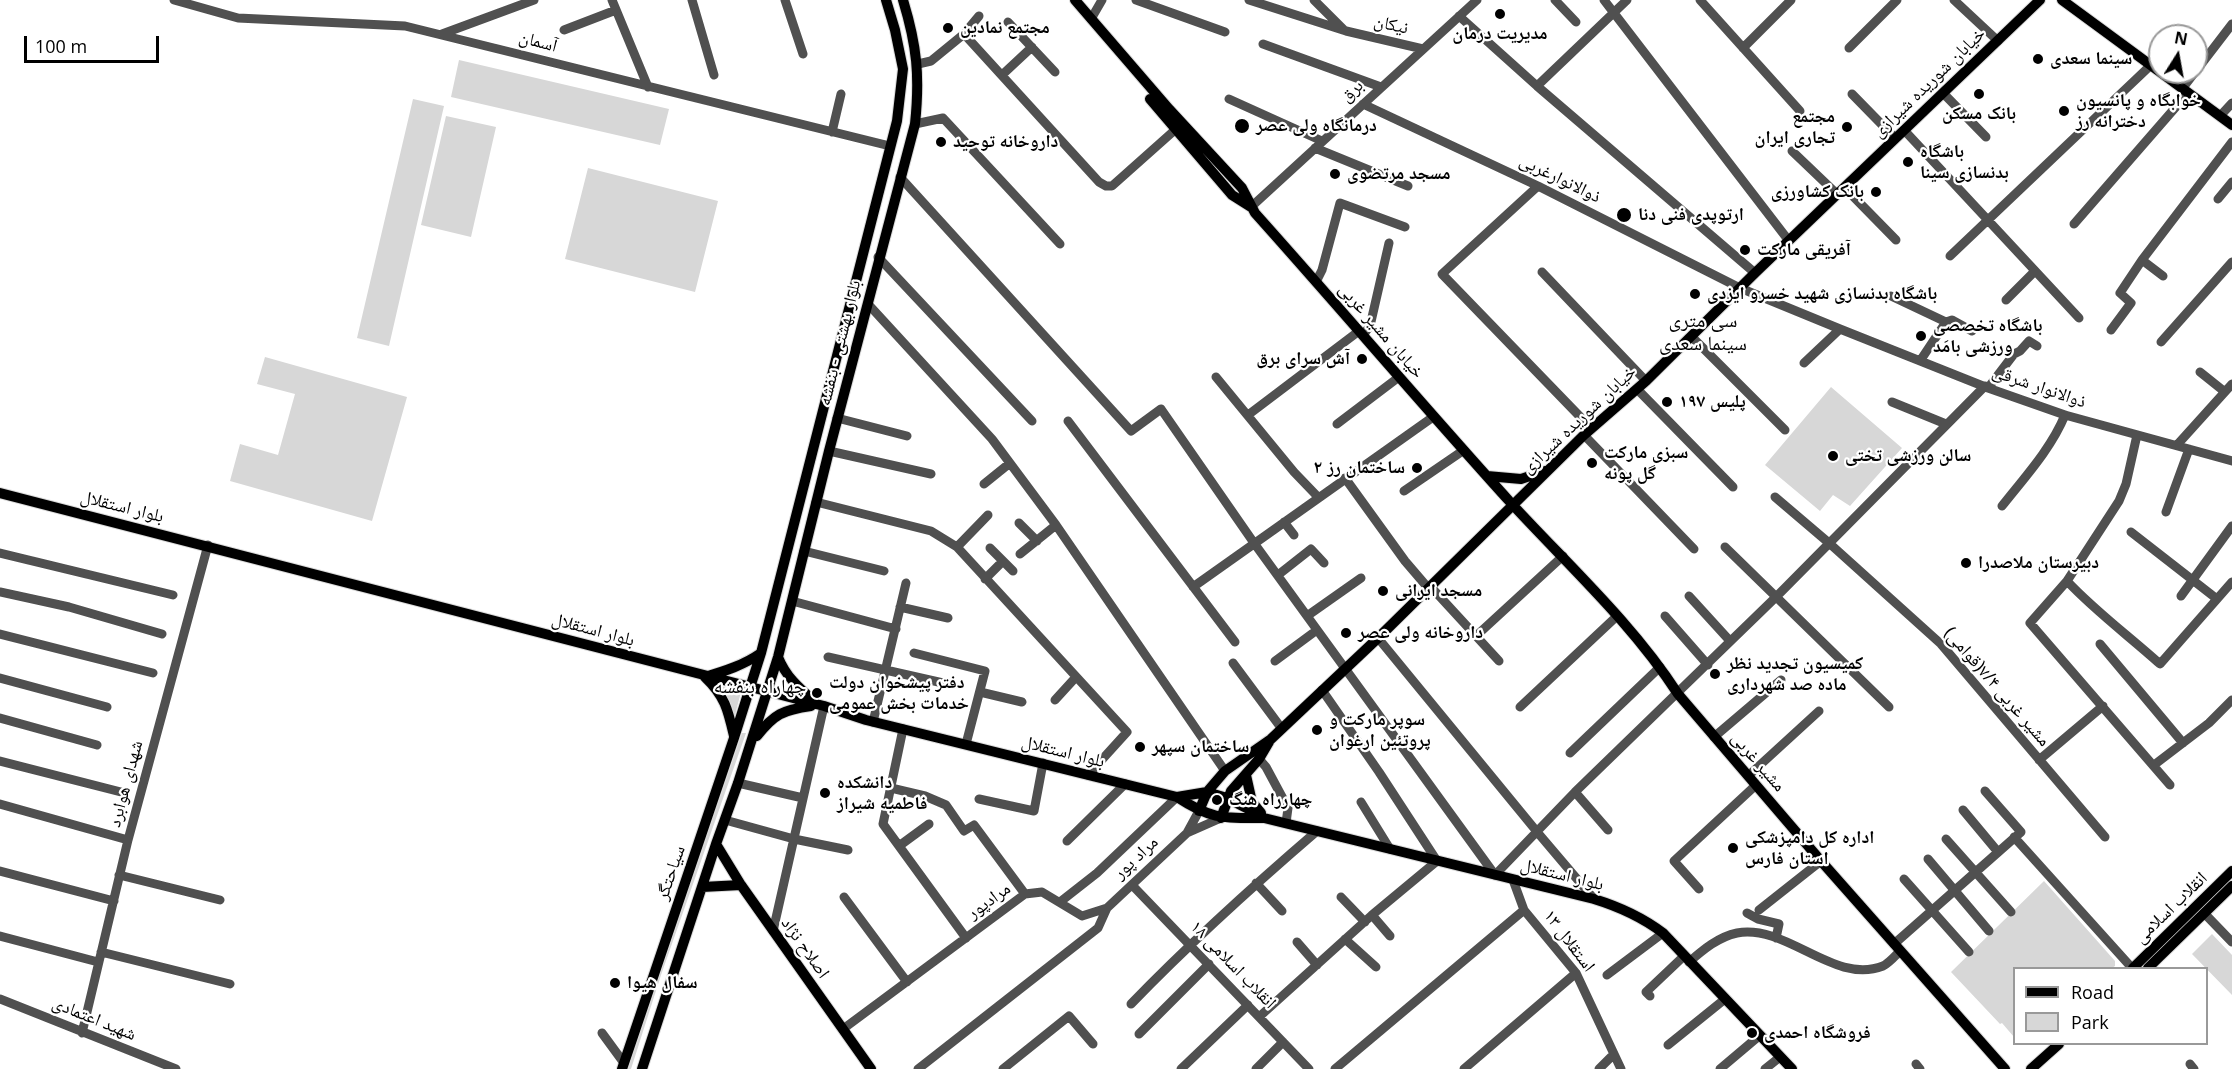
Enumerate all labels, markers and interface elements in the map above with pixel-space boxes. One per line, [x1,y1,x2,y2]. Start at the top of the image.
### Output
marker: مدیریت درمان [1493,7,1507,21]
street label: نیکان [1372,11,1410,39]
place label: مجتمع نمادین [960,17,1050,39]
marker: مجتمع نمادین [941,21,955,35]
place label: مدیریت درمان [1452,23,1548,45]
street label: خیابان شوریده شیرازی [1868,23,1990,143]
scale bar [27,24,162,62]
north arrow [2148,24,2208,84]
text: N [2173,26,2190,50]
street label: آسمان [517,27,559,57]
text: 100 m [35,34,87,58]
place label: سینما سعدی [2050,48,2132,70]
marker: سینما سعدی [2031,52,2045,66]
street label: برق [1336,75,1368,107]
marker: بانک مسکن [1972,87,1986,101]
place label: خوابگاه و پانسیون دخترانه رز [2076,90,2201,132]
place label: بانک مسکن [1942,103,2016,125]
marker: خوابگاه و پانسیون دخترانه رز [2057,104,2071,118]
place label: مجتمع تجاری ایران [1755,106,1835,148]
place label: درمانگاه ولی عصر [1256,115,1377,137]
marker: درمانگاه ولی عصر [1233,117,1251,135]
marker: مجتمع تجاری ایران [1840,120,1854,134]
place label: داروخانه توحید [953,131,1058,153]
marker: داروخانه توحید [934,135,948,149]
place label: باشگاه بدنسازی سینا [1920,141,2009,184]
street label: ذوالانوارغربی [1516,150,1604,208]
marker: باشگاه بدنسازی سینا [1901,155,1915,169]
place label: مسجد مرتضوی [1347,163,1451,185]
marker: مسجد مرتضوی [1328,167,1342,181]
place label: بانک کشاورزی [1771,181,1864,203]
marker: بانک کشاورزی [1869,185,1883,199]
place label: ارتوپدی فنی دنا [1638,204,1744,226]
marker: ارتوپدی فنی دنا [1615,206,1633,224]
place label: آفریقی مارکت [1757,239,1851,261]
marker: آفریقی مارکت [1738,243,1752,257]
street label: بلوار بهشتی - بنفشه [814,278,866,408]
street label: خیابان مشیر غربی [1334,279,1428,383]
place label: باشگاه بدنسازی شهید خسرو ایزدی [1707,283,1937,305]
marker: باشگاه بدنسازی شهید خسرو ایزدی [1688,287,1702,301]
district label: سی متری سینما سعدی [1659,309,1747,356]
place label: باشگاه تخصصی ورزشی بامَد [1933,315,2043,358]
marker: باشگاه تخصصی ورزشی بامَد [1914,329,1928,343]
place label: آش سرای برق [1256,348,1350,370]
marker: آش سرای برق [1355,352,1369,366]
street label: خیابان شوریده شیرازی [1517,361,1641,479]
street label: ذوالانوار شرقی [1989,361,2089,413]
place label: پلیس ۱۹۷ [1679,391,1746,413]
marker: پلیس ۱۹۷ [1660,395,1674,409]
place label: سبزی مارکت گل پونه [1604,442,1688,484]
place label: سالن ورزشی تختی [1845,445,1971,467]
marker: سالن ورزشی تختی [1826,449,1840,463]
marker: سبزی مارکت گل پونه [1585,456,1599,470]
place label: ساختمان رز ۲ [1314,457,1405,479]
marker: ساختمان رز ۲ [1410,461,1424,475]
street label: بلوار استقلال [78,486,166,528]
place label: دبیرستان ملاصدرا [1978,552,2099,574]
marker: دبیرستان ملاصدرا [1959,556,1973,570]
place label: مسجد ایرانی [1395,580,1482,602]
marker: مسجد ایرانی [1376,584,1390,598]
street label: بلوار استقلال [549,609,637,651]
place label: داروخانه ولی عصر [1358,622,1483,644]
street label: (قوامی)مشیر غربی ۷/۴ [1939,623,2055,751]
marker: داروخانه ولی عصر [1339,626,1353,640]
place label: کمیسیون تجدید نظر ماده صد شهرداری [1727,653,1863,696]
marker: کمیسیون تجدید نظر ماده صد شهرداری [1708,667,1722,681]
place label: دفتر پیشخوان دولت خدمات بخش عمومی [829,672,969,714]
district label: چهاراه بنفشه [714,675,806,699]
marker: دفتر پیشخوان دولت خدمات بخش عمومی [810,686,824,700]
place label: سوپر مارکت و پروتئین ارغوان [1329,709,1431,752]
marker: سوپر مارکت و پروتئین ارغوان [1310,723,1324,737]
street label: مشیر غربی [1726,728,1790,796]
street label: بلوار استقلال [1019,731,1107,773]
place label: ساختمان سپهر [1152,736,1249,758]
street label: شهدای هوابرد [104,738,148,830]
marker: ساختمان سپهر [1133,740,1147,754]
place label: دانشکده فاطمیه شیراز [837,772,927,814]
marker: دانشکده فاطمیه شیراز [818,786,832,800]
place label: چهارراه هنگ [1229,789,1312,811]
marker: چهارراه هنگ [1210,793,1224,807]
place label: اداره کل دامپزشکی استان فارس [1745,827,1874,870]
street label: مراد پور [1109,832,1163,884]
marker: اداره کل دامپزشکی استان فارس [1726,841,1740,855]
street label: سیاحتگر [652,843,690,903]
street label: بلوار استقلال [1518,854,1606,896]
street label: انقلاب اسلامی [2130,868,2212,948]
street label: مرادپور [963,878,1015,924]
street label: ۱۳ استقلال [1539,906,1599,976]
street label: اصلاح نژاد [776,913,834,983]
street label: ۱۸ انقلاب اسلامی [1186,916,1280,1014]
legend [2013,967,2208,1045]
place label: سفال هیوا [627,972,698,994]
marker: سفال هیوا [608,976,622,990]
text: Road [2071,980,2114,1004]
street label: شهید اعتمادی [49,992,139,1046]
text: Park [2071,1010,2109,1034]
place label: فروشگاه احمدی [1764,1022,1871,1044]
marker: فروشگاه احمدی [1745,1026,1759,1040]

